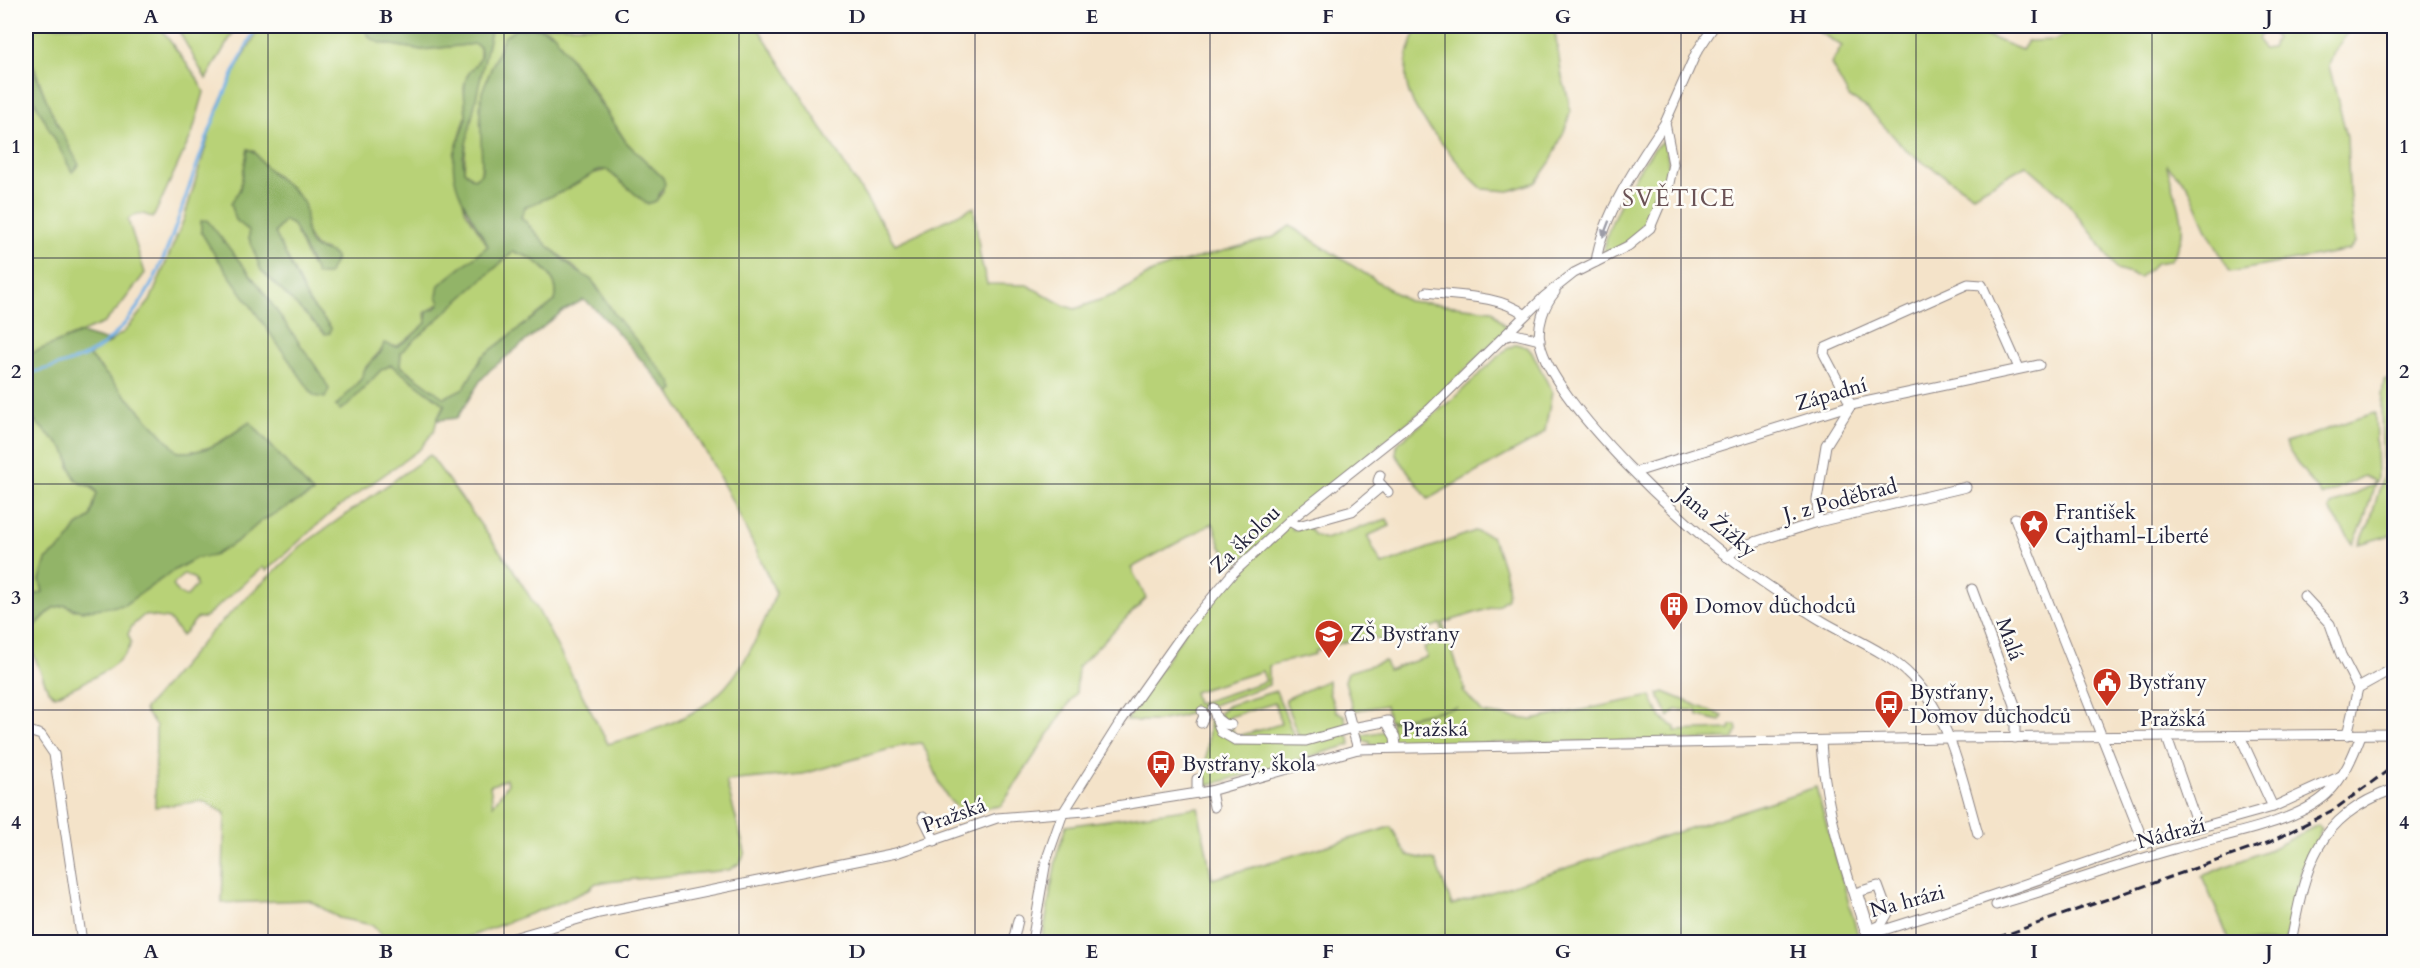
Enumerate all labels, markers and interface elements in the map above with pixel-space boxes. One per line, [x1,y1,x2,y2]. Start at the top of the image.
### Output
text: A [143,3,159,30]
text: B [379,3,393,30]
text: C [614,3,630,30]
text: D [848,3,866,30]
text: E [1086,3,1098,30]
text: F [1322,3,1334,30]
text: G [1555,3,1571,30]
text: H [1789,3,1807,30]
text: I [2030,3,2038,30]
text: J [2262,3,2273,30]
text: 1 [11,133,21,160]
text: 1 [2399,133,2409,160]
district label: SVĚTICE [1622,182,1736,215]
one-way arrow [1601,221,1611,239]
text: 2 [11,358,21,385]
text: 2 [2399,358,2409,385]
street label: Západní [1792,370,1870,419]
street label: J. z Poděbrad [1777,471,1900,530]
street label: Jana Žižky [1669,478,1763,564]
place label: František Cajthaml-Liberté [2055,498,2209,551]
street label: Za školou [1204,499,1287,580]
place icon: František Cajthaml-Liberté [2018,508,2050,550]
text: 3 [11,584,21,611]
text: 3 [2399,584,2409,611]
building icon: Domov důchodců [1658,590,1690,632]
place label: Domov důchodců [1695,592,1856,621]
street label: Malá [1989,614,2031,664]
school or university icon: ZŠ Bystřany [1313,618,1345,660]
place label: ZŠ Bystřany [1350,619,1460,649]
public building icon: Bystřany [2091,666,2123,708]
place label: Bystřany [2128,668,2207,697]
place label: Bystřany, Domov důchodců [1910,678,2071,731]
bus stop icon: Bystřany, Domov důchodců [1873,688,1905,730]
street label: Pražská [2140,705,2206,734]
street label: Pražská [1402,714,1468,745]
bus stop icon: Bystřany, škola [1145,748,1177,790]
place label: Bystřany, škola [1182,750,1316,779]
street label: Pražská [918,791,990,840]
text: 4 [11,809,21,836]
text: 4 [2399,809,2409,836]
street label: Nádraží [2133,810,2209,857]
street label: Na hrázi [1867,878,1948,925]
text: A [143,938,159,965]
text: B [379,938,393,965]
text: C [614,938,630,965]
text: D [848,938,866,965]
text: E [1086,938,1098,965]
text: F [1322,938,1334,965]
text: G [1555,938,1571,965]
text: H [1789,938,1807,965]
text: I [2030,938,2038,965]
text: J [2262,938,2273,965]

